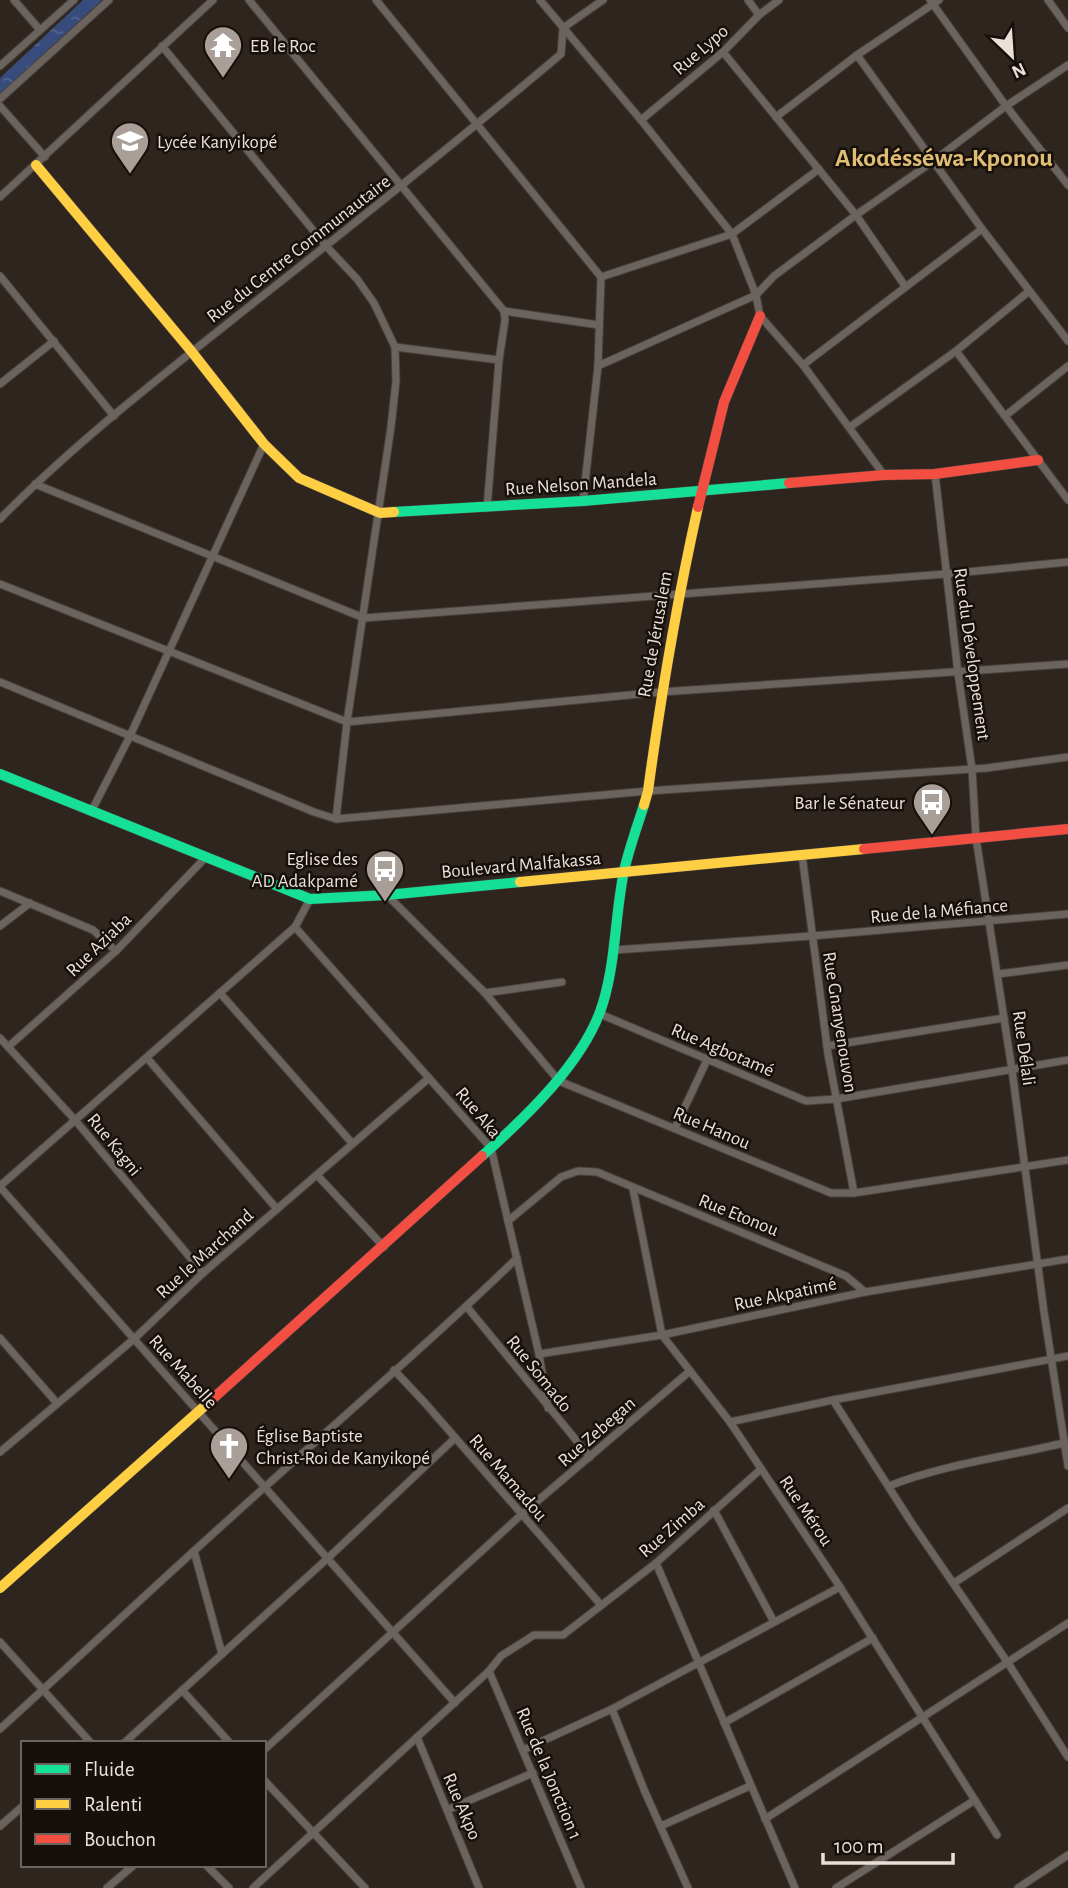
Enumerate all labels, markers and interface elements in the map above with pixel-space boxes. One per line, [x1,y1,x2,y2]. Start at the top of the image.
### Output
street label: Rue Lypo [670,21,732,79]
north arrow [977,21,1047,91]
temple icon: EB le Roc [202,24,244,79]
place label: EB le Roc [250,37,316,56]
text: N [1009,59,1029,81]
school or university icon: Lycée Kanyikopé [109,120,151,175]
place label: Lycée Kanyikopé [157,133,277,152]
district label: Akodésséwa-Kponou [835,145,1053,171]
street label: Rue du Centre Communautaire [203,172,394,327]
street label: Rue Nelson Mandela [505,470,658,499]
street label: Rue du Développement [950,567,993,742]
street label: Rue de Jérusalem [635,570,676,699]
bus stop icon: Bar le Sénateur [911,781,953,836]
place label: Bar le Sénateur [794,794,905,813]
bus stop icon: Eglise des AD Adakpamé [364,848,406,903]
street label: Boulevard Malfakassa [440,849,602,882]
place label: Eglise des AD Adakpamé [251,850,358,891]
street label: Rue de la Méfiance [869,896,1009,927]
street label: Rue Aziaba [63,909,135,981]
street label: Rue Gnanyenouvon [819,950,860,1094]
street label: Rue Délali [1009,1009,1038,1087]
street label: Rue Agbotamé [668,1020,777,1081]
street label: Rue Aka [451,1084,504,1142]
street label: Rue Hanou [670,1104,753,1153]
street label: Rue Kagni [83,1110,145,1180]
street label: Rue Etonou [696,1191,781,1240]
street label: Rue le Marchand [153,1206,257,1302]
street label: Rue Akpatimé [732,1274,838,1315]
street label: Rue Mabelle [145,1331,221,1413]
street label: Rue Somado [502,1332,575,1416]
street label: Rue Zebegan [555,1394,639,1471]
church icon: Église Baptiste Christ-Roi de Kanyikopé [208,1425,250,1480]
place label: Église Baptiste Christ-Roi de Kanyikopé [256,1425,430,1468]
street label: Rue Mamadou [465,1431,551,1525]
street label: Rue Mérou [775,1472,836,1550]
street label: Rue Zimba [636,1495,709,1562]
street label: Rue de la Jonction 1 [512,1705,585,1842]
legend [21,1741,266,1867]
text: Fluide [84,1759,135,1780]
street label: Rue Akpo [439,1770,484,1843]
text: Ralenti [84,1794,142,1815]
scale bar [823,1822,953,1866]
text: Bouchon [84,1829,156,1850]
text: 100 m [834,1836,884,1857]

